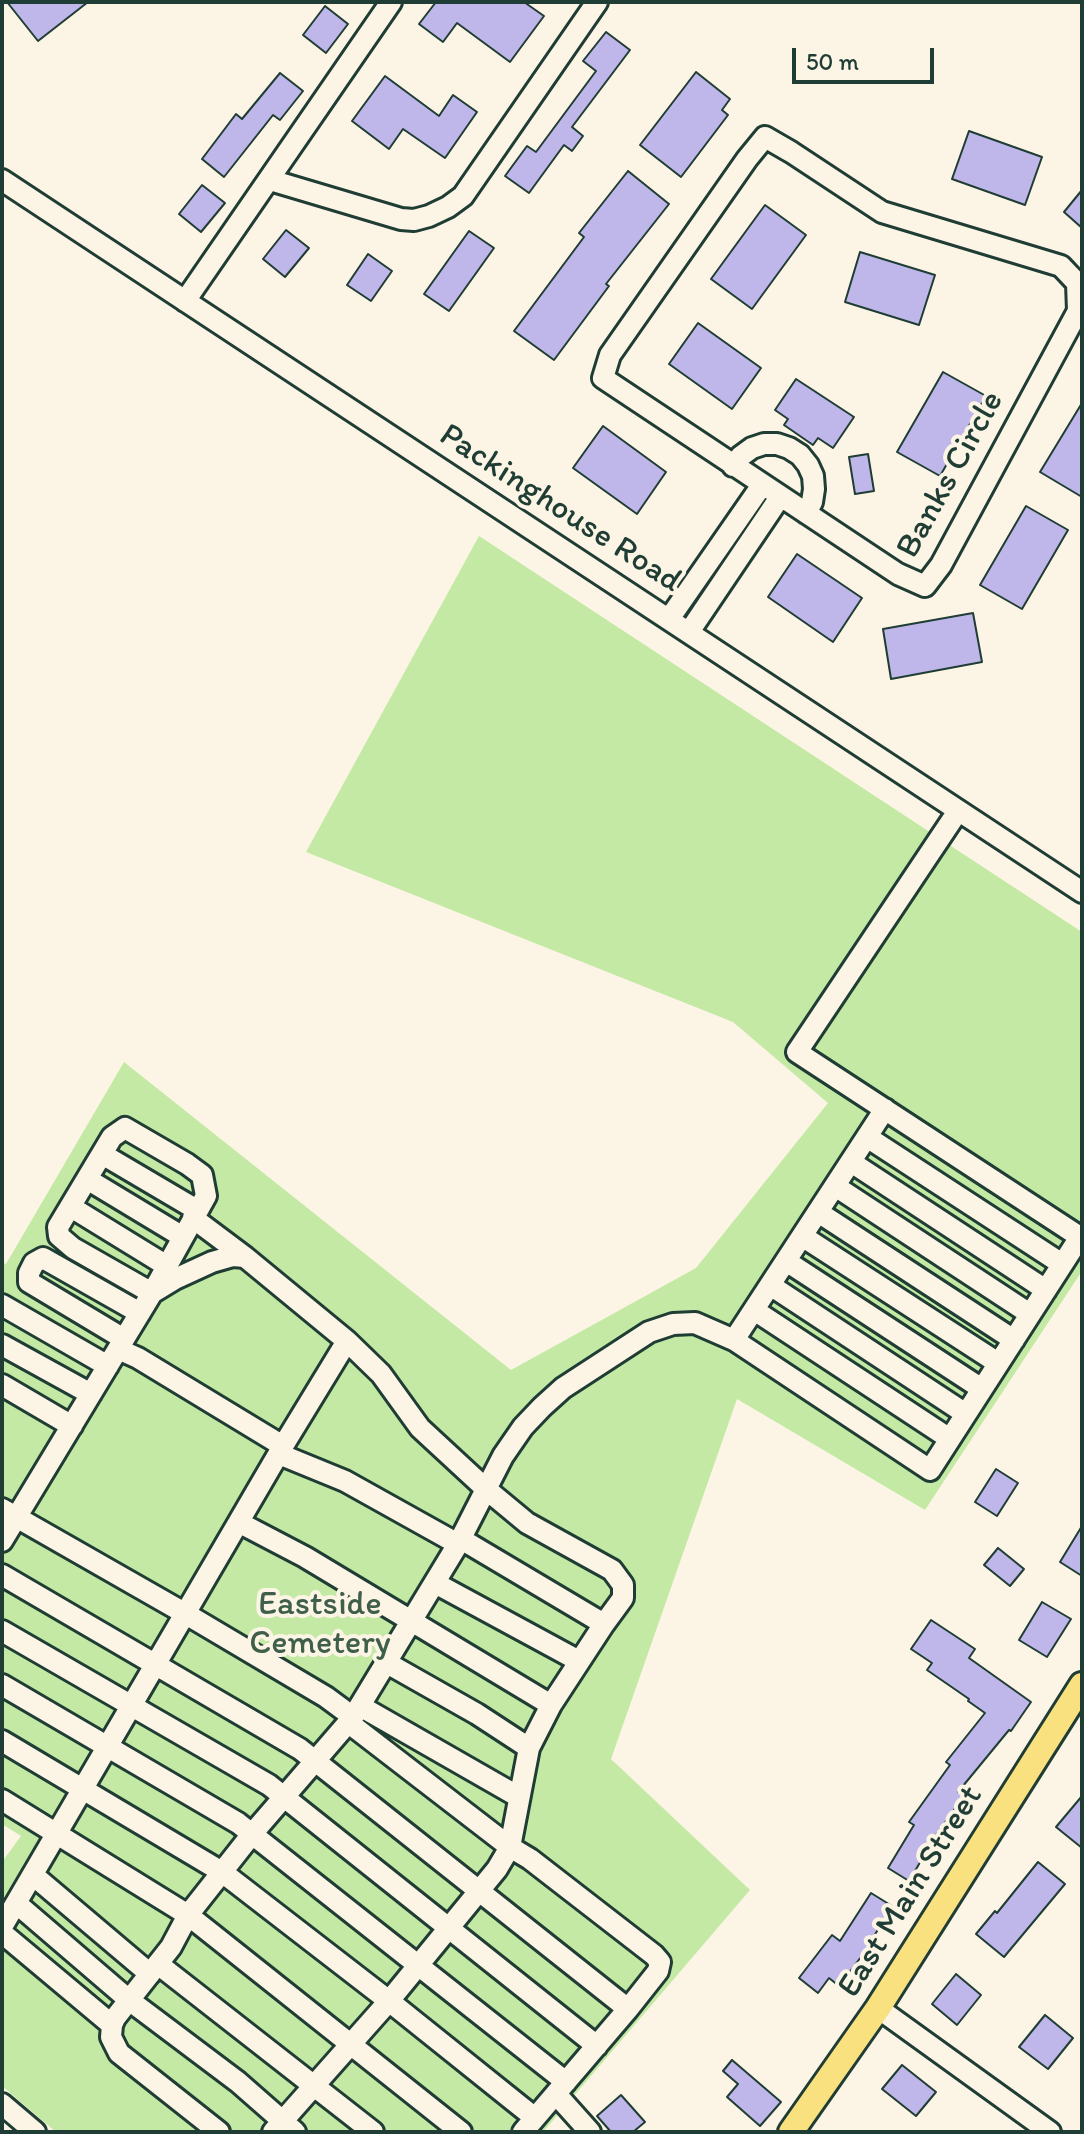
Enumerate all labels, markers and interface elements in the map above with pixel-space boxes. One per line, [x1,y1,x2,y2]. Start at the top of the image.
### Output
scale bar [796,32,938,82]
text: 50 m [806,47,859,76]
street label: Banks Circle [888,384,1014,566]
street label: Packinghouse Road [431,415,689,603]
park label: Eastside Cemetery [249,1585,391,1664]
street label: East Main Street [830,1779,992,2005]

